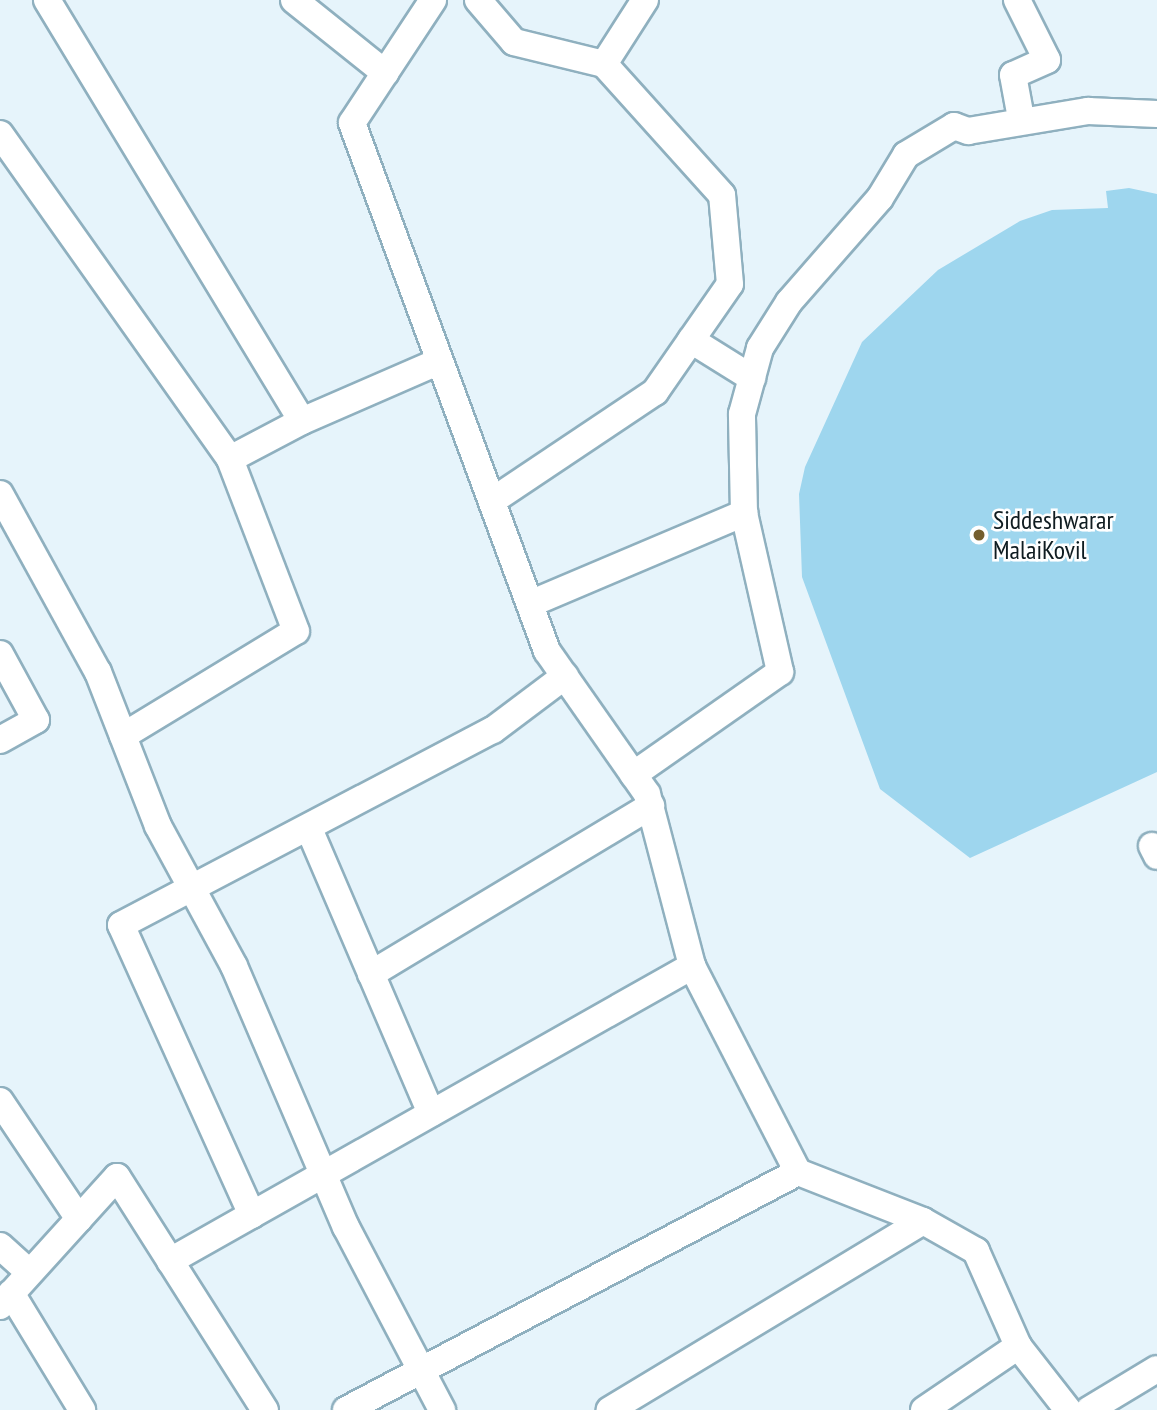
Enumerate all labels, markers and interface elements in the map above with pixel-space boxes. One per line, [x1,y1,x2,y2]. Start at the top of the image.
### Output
place label: Siddeshwarar MalaiKovil [993,504,1114,566]
marker: Siddeshwarar MalaiKovil [971,527,987,543]

